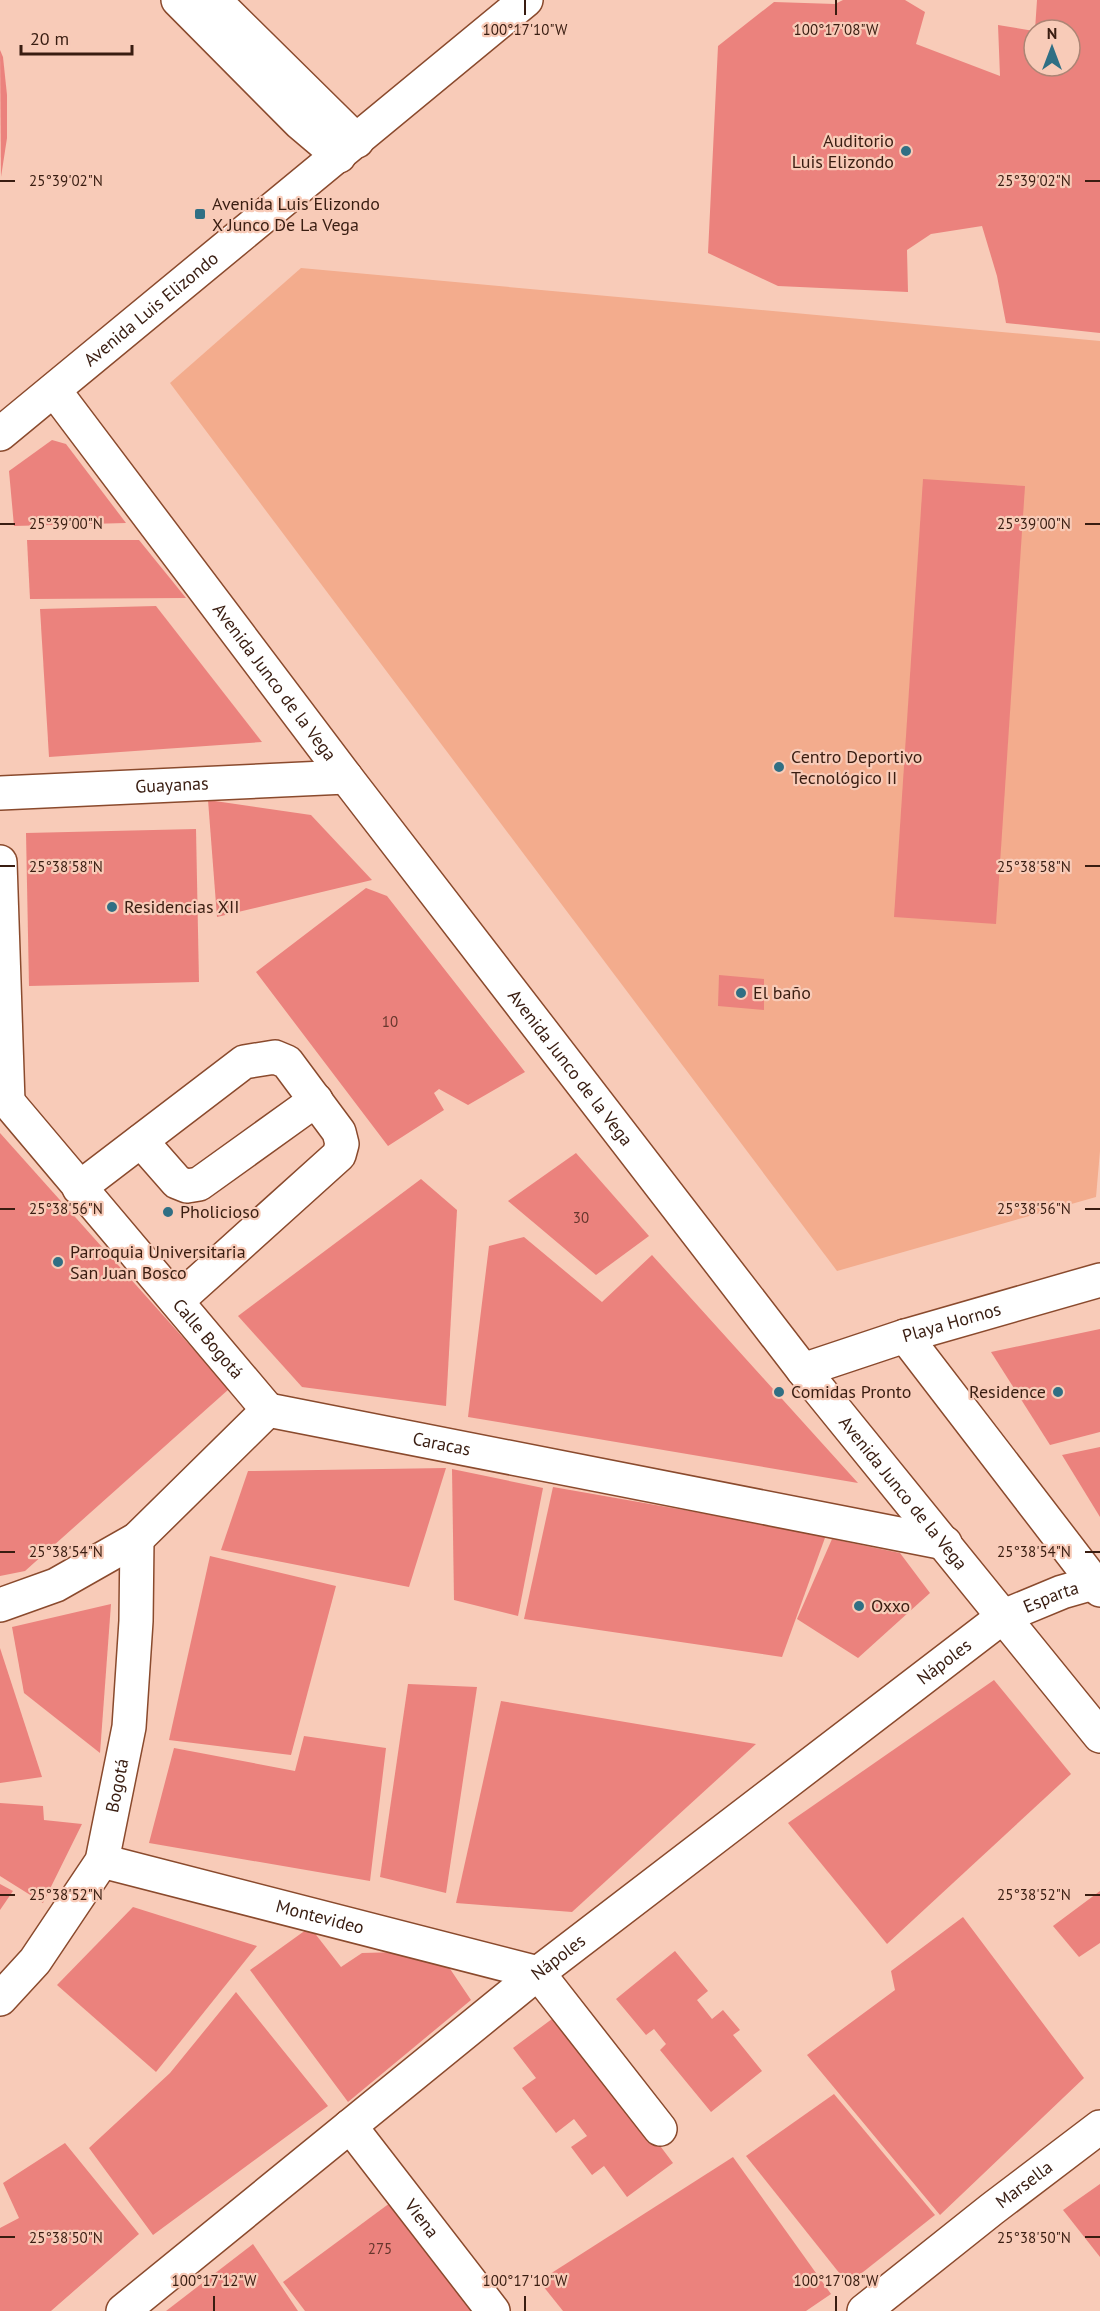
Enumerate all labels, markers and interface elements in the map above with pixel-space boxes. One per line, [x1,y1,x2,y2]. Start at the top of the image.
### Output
scale bar [21,18,132,56]
north arrow [1022,18,1082,78]
text: 100°17'10"W [483,20,568,39]
text: 100°17'08"W [794,20,879,39]
text: N [1047,23,1057,43]
text: 20 m [30,27,69,50]
place label: Auditorio Luis Elizondo [792,129,894,173]
marker: Auditorio Luis Elizondo [899,144,913,158]
text: 25°39'02"N [29,171,103,190]
text: 25°39'02"N [997,171,1071,190]
place label: Avenida Luis Elizondo X Junco De La Vega [212,192,380,236]
marker: Avenida Luis Elizondo X Junco De La Vega [193,207,207,221]
street label: Avenida Luis Elizondo [79,247,223,371]
text: 25°39'00"N [29,514,103,533]
text: 25°39'00"N [997,514,1071,533]
street label: Avenida Junco de la Vega [208,598,342,765]
place label: Centro Deportivo Tecnológico II [791,745,922,789]
marker: Centro Deportivo Tecnológico II [772,760,786,774]
street label: Guayanas [135,771,209,798]
text: 25°38'58"N [29,857,103,876]
text: 25°38'58"N [997,857,1071,876]
place label: Residencias XII [124,895,239,918]
marker: Residencias XII [105,900,119,914]
place label: El baño [753,981,811,1004]
street label: Avenida Junco de la Vega [503,985,638,1150]
marker: El baño [734,986,748,1000]
house number: 10 [382,1012,398,1031]
text: 25°38'56"N [29,1199,103,1218]
text: 25°38'56"N [997,1199,1071,1218]
place label: Pholicioso [180,1200,259,1223]
marker: Pholicioso [161,1205,175,1219]
house number: 30 [573,1208,589,1227]
place label: Parroquia Universitaria San Juan Bosco [70,1240,246,1284]
marker: Parroquia Universitaria San Juan Bosco [51,1255,65,1269]
street label: Calle Bogotá [168,1294,249,1383]
street label: Playa Hornos [900,1297,1003,1347]
place label: Comidas Pronto [791,1380,911,1403]
place label: Residence [969,1380,1046,1403]
marker: Comidas Pronto [772,1385,786,1399]
marker: Residence [1051,1385,1065,1399]
street label: Avenida Junco de la Vega [834,1411,973,1574]
street label: Caracas [411,1427,473,1461]
text: 25°38'54"N [29,1542,103,1561]
text: 25°38'54"N [997,1542,1071,1561]
street label: Esparta [1020,1576,1081,1618]
place label: Oxxo [871,1594,910,1617]
marker: Oxxo [852,1599,866,1613]
street label: Nápoles [912,1633,976,1689]
street label: Bogotá [100,1756,133,1814]
text: 25°38'52"N [29,1885,103,1904]
text: 25°38'52"N [997,1885,1071,1904]
street label: Montevideo [273,1894,367,1939]
street label: Nápoles [526,1929,590,1985]
street label: Marsella [991,2155,1057,2213]
street label: Viena [399,2193,444,2242]
text: 25°38'50"N [29,2228,103,2247]
text: 25°38'50"N [997,2228,1071,2247]
house number: 275 [368,2239,392,2258]
text: 100°17'12"W [172,2271,257,2290]
text: 100°17'10"W [483,2271,568,2290]
text: 100°17'08"W [794,2271,879,2290]

